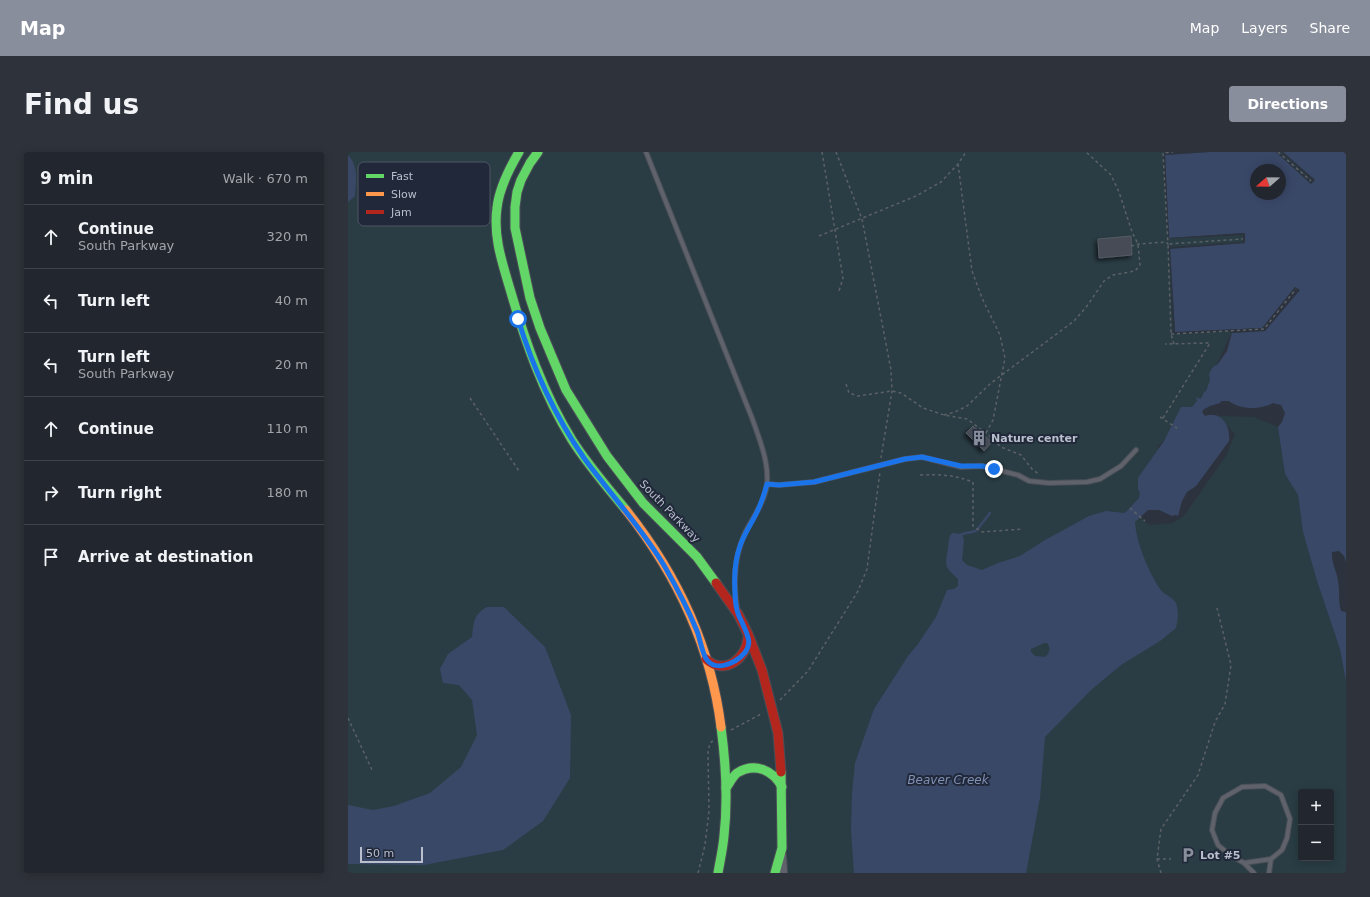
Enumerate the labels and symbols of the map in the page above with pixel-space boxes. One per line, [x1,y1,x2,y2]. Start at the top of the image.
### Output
legend [358,162,490,226]
north arrow [1250,164,1286,200]
text: Fast [391,170,414,183]
text: Slow [391,188,417,201]
text: Jam [390,206,412,219]
route start [509,310,527,328]
building icon: Nature center [970,429,988,447]
place label: Nature center [991,432,1078,445]
route end [985,460,1003,478]
street label: South Parkway [637,478,703,546]
water label: Beaver Creek [907,773,990,787]
scale bar [360,845,423,864]
parking icon: Lot #5 [1179,846,1197,864]
place label: Lot #5 [1200,849,1241,862]

